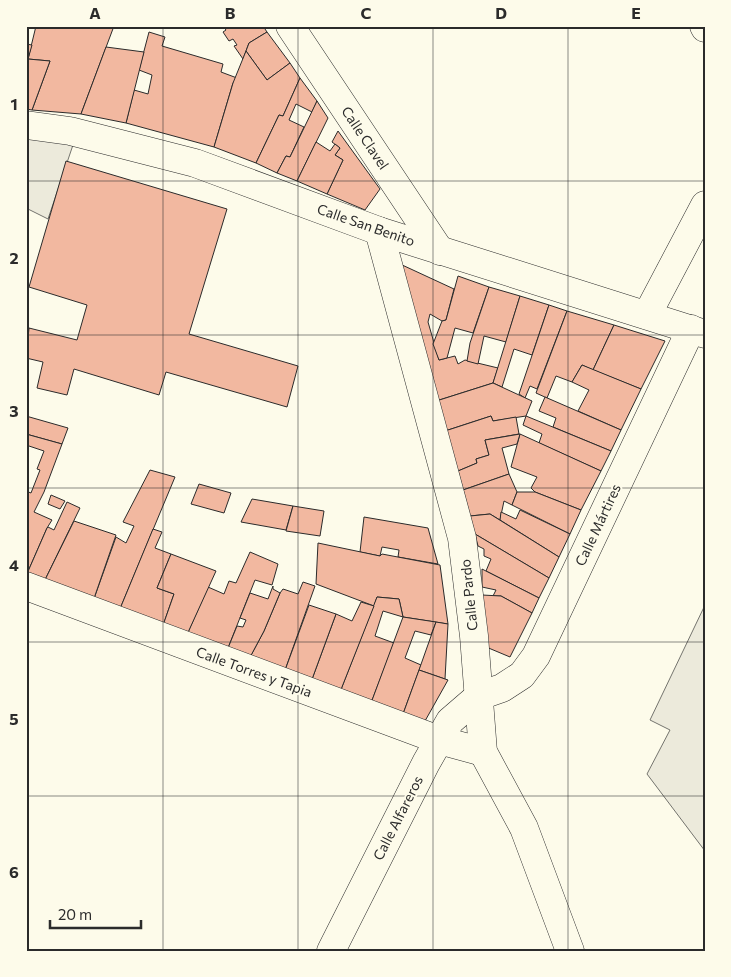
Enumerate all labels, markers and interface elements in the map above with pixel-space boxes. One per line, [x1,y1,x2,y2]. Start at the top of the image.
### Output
text: A [89,3,101,22]
text: B [225,3,236,22]
text: C [361,3,372,22]
text: D [495,3,507,22]
text: E [631,3,641,22]
text: 1 [10,94,18,113]
street label: Calle Clavel [338,103,393,172]
street label: Calle San Benito [315,200,417,249]
text: 2 [9,248,19,267]
text: 3 [9,401,19,420]
street label: Calle Mártires [571,481,624,569]
text: 4 [9,555,19,574]
street label: Calle Pardo [456,558,481,632]
street label: Calle Torres y Tapia [194,643,314,700]
text: 5 [9,709,19,728]
street label: Calle Alfareros [369,773,426,863]
text: 6 [9,862,19,881]
scale bar [50,897,141,929]
text: 20 m [58,905,92,923]

